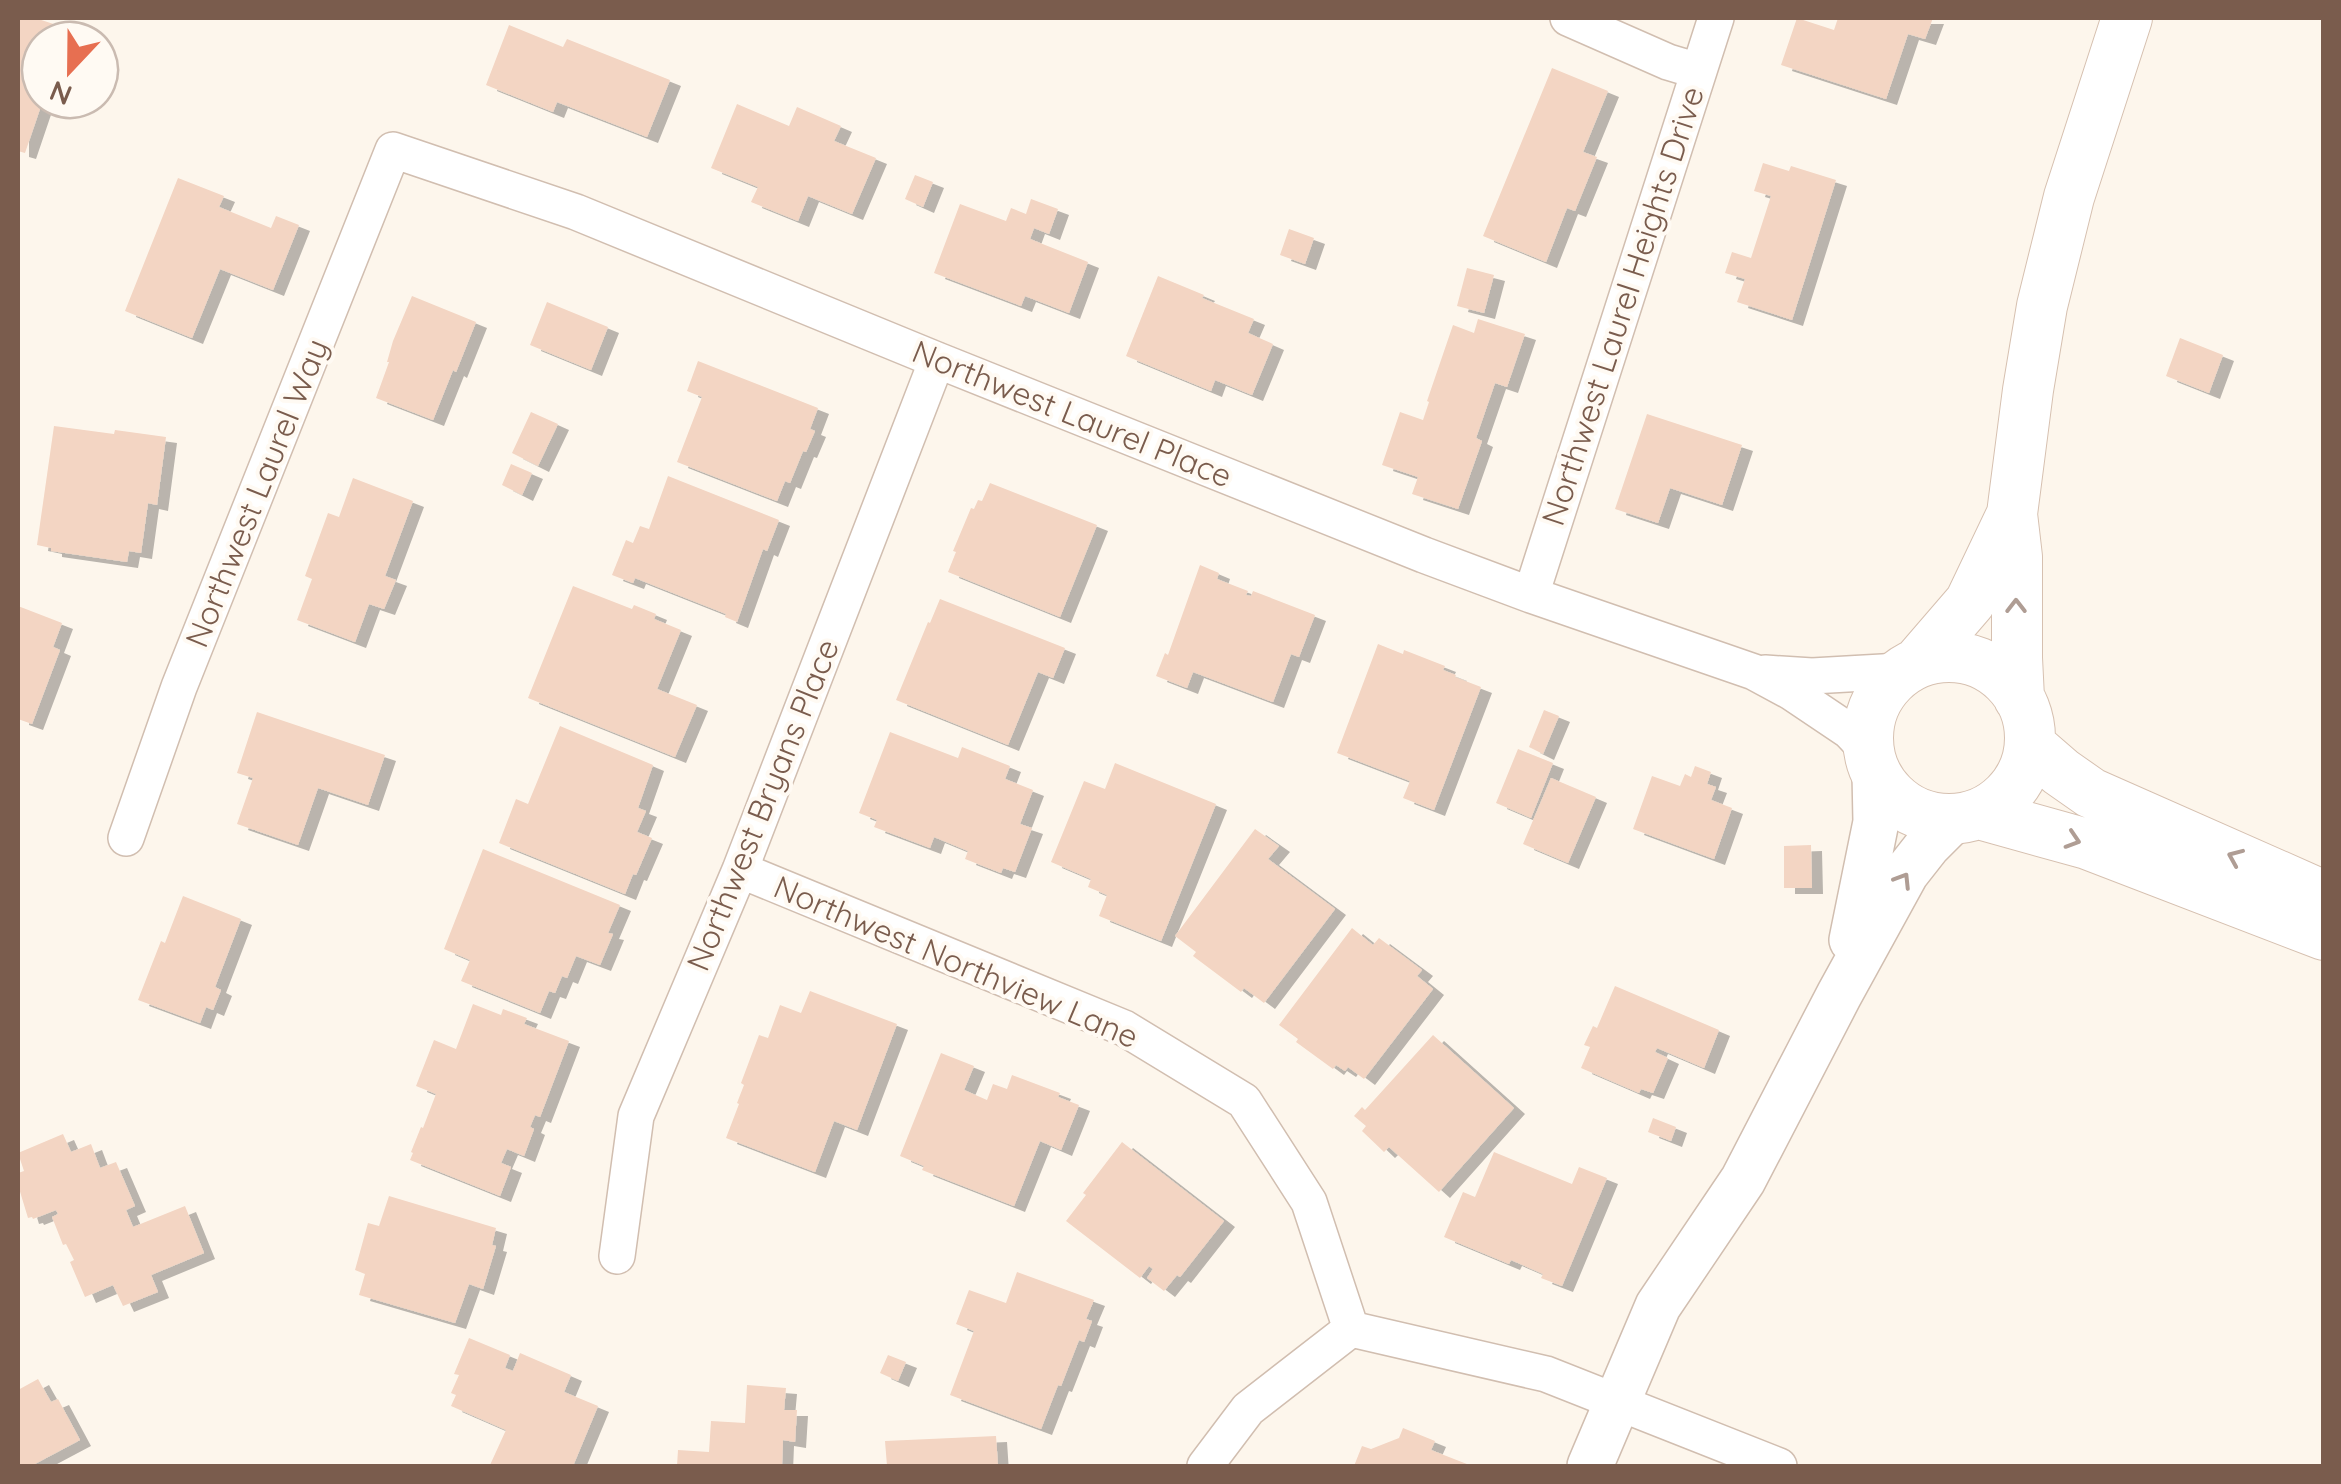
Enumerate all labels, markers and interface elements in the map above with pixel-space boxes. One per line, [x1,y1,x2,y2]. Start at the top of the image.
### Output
north arrow [20,20,120,120]
text: N [44,74,77,114]
street label: Northwest Laurel Heights Drive [1532,81,1712,530]
street label: Northwest Laurel Place [907,331,1238,496]
street label: Northwest Laurel Way [176,333,336,653]
one-way arrow [2005,597,2027,612]
street label: Northwest Bryans Place [677,633,847,976]
one-way arrow [2064,828,2081,849]
one-way arrow [2227,848,2244,868]
street label: Northwest Northview Lane [768,866,1145,1056]
one-way arrow [1891,872,1910,890]

